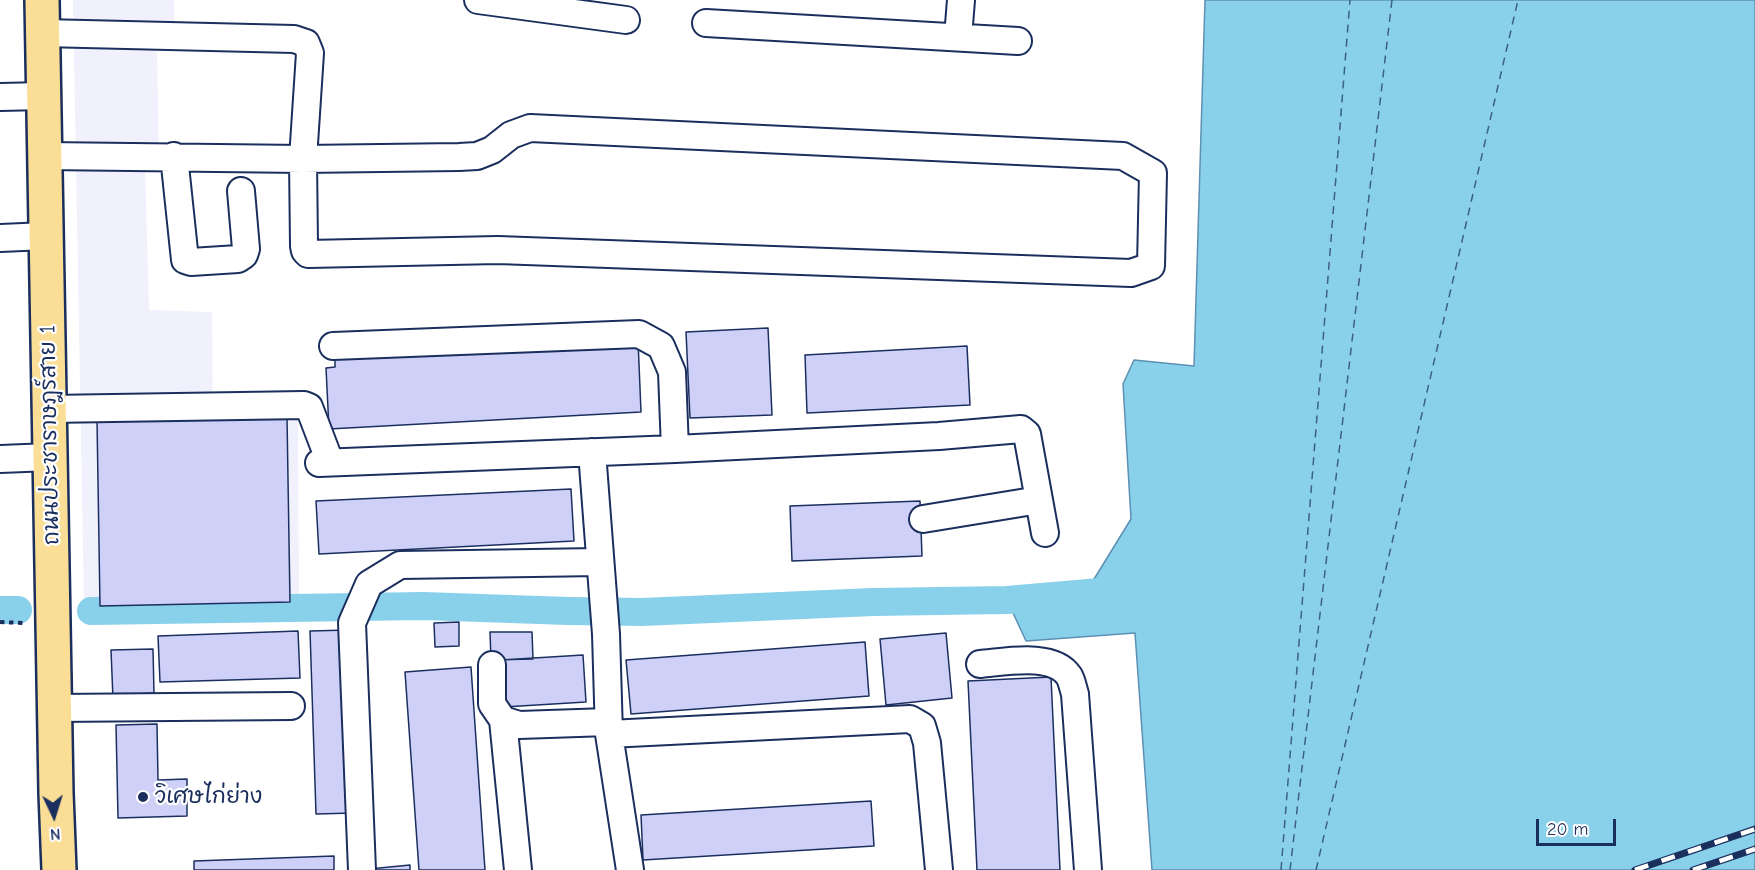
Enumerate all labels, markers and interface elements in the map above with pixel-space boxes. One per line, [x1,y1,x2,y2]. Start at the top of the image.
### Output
street label: ถนนประชาราษฎร์สาย 1 [35,325,65,545]
place label: วิเศษไก่ย่าง [155,784,262,810]
north arrow [24,786,84,846]
marker: วิเศษไก่ย่าง [136,790,150,804]
scale bar [1539,807,1618,845]
text: 20 m [1547,819,1588,840]
text: N [49,825,61,843]

